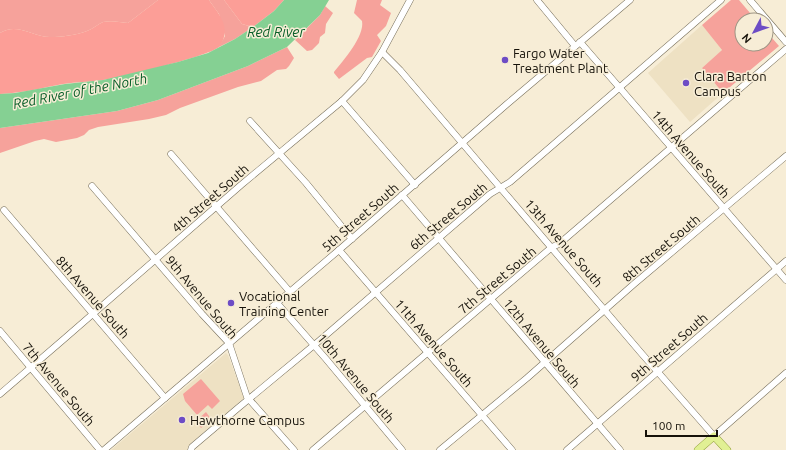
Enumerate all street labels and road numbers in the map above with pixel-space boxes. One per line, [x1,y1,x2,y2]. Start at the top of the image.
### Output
street label: 14th Avenue South [649,107,733,201]
street label: 4th Street South [169,161,251,235]
street label: 5th Street South [319,180,401,254]
street label: 6th Street South [407,180,489,252]
street label: 13th Avenue South [522,196,606,290]
street label: 8th Street South [620,212,702,284]
street label: 7th Street South [456,244,538,316]
street label: 8th Avenue South [54,253,132,341]
street label: 9th Avenue South [163,253,241,341]
street label: 11th Avenue South [392,296,476,390]
street label: 12th Avenue South [501,296,583,390]
street label: 9th Street South [628,310,710,384]
street label: 10th Avenue South [315,331,397,425]
street label: 7th Avenue South [20,340,98,428]

